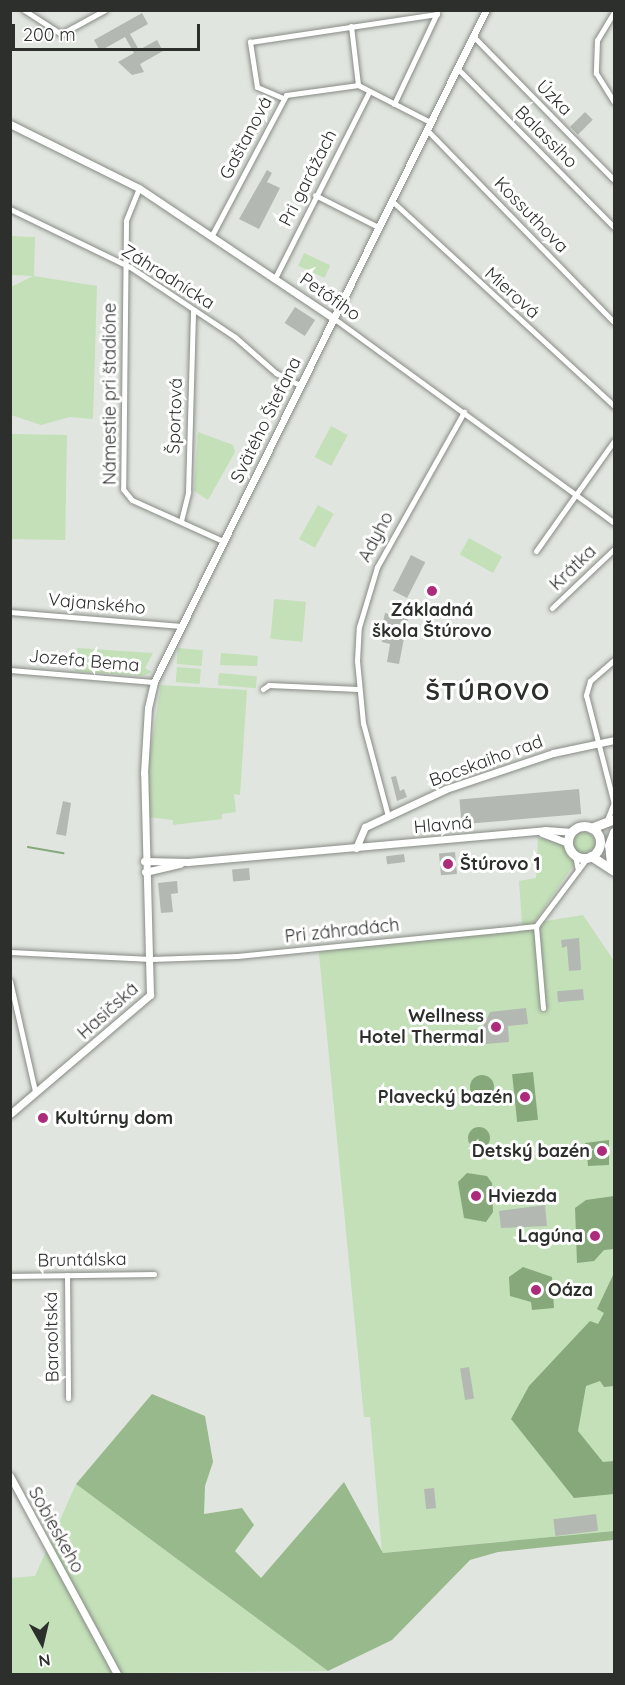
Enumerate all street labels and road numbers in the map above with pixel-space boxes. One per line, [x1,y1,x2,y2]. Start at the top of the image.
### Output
street label: Úzka [532,76,576,120]
street label: Gaštanová [215,93,277,183]
street label: Balassiho [510,101,582,173]
street label: Pri garážach [275,126,341,230]
street label: Kossuthova [489,173,573,257]
street label: Záhradnícka [118,240,218,314]
street label: Mierová [480,263,544,323]
street label: Petőfiho [296,268,364,326]
street label: Námestie pri štadióne [99,303,121,485]
street label: Svätého Štefana [226,353,306,487]
street label: Športová [163,378,187,454]
street label: Adyho [354,508,398,566]
street label: Krátka [545,541,601,595]
street label: Vajanského [47,589,147,619]
street label: Jozefa Bema [28,645,140,677]
street label: Bocskaiho rad [426,730,546,792]
street label: Hlavná [413,812,473,838]
street label: Pri záhradách [284,914,400,948]
street label: Hasičská [73,978,143,1044]
street label: Bruntálska [37,1248,127,1272]
street label: Baraoltská [40,1292,64,1382]
street label: Sobieskeho [24,1483,88,1577]

